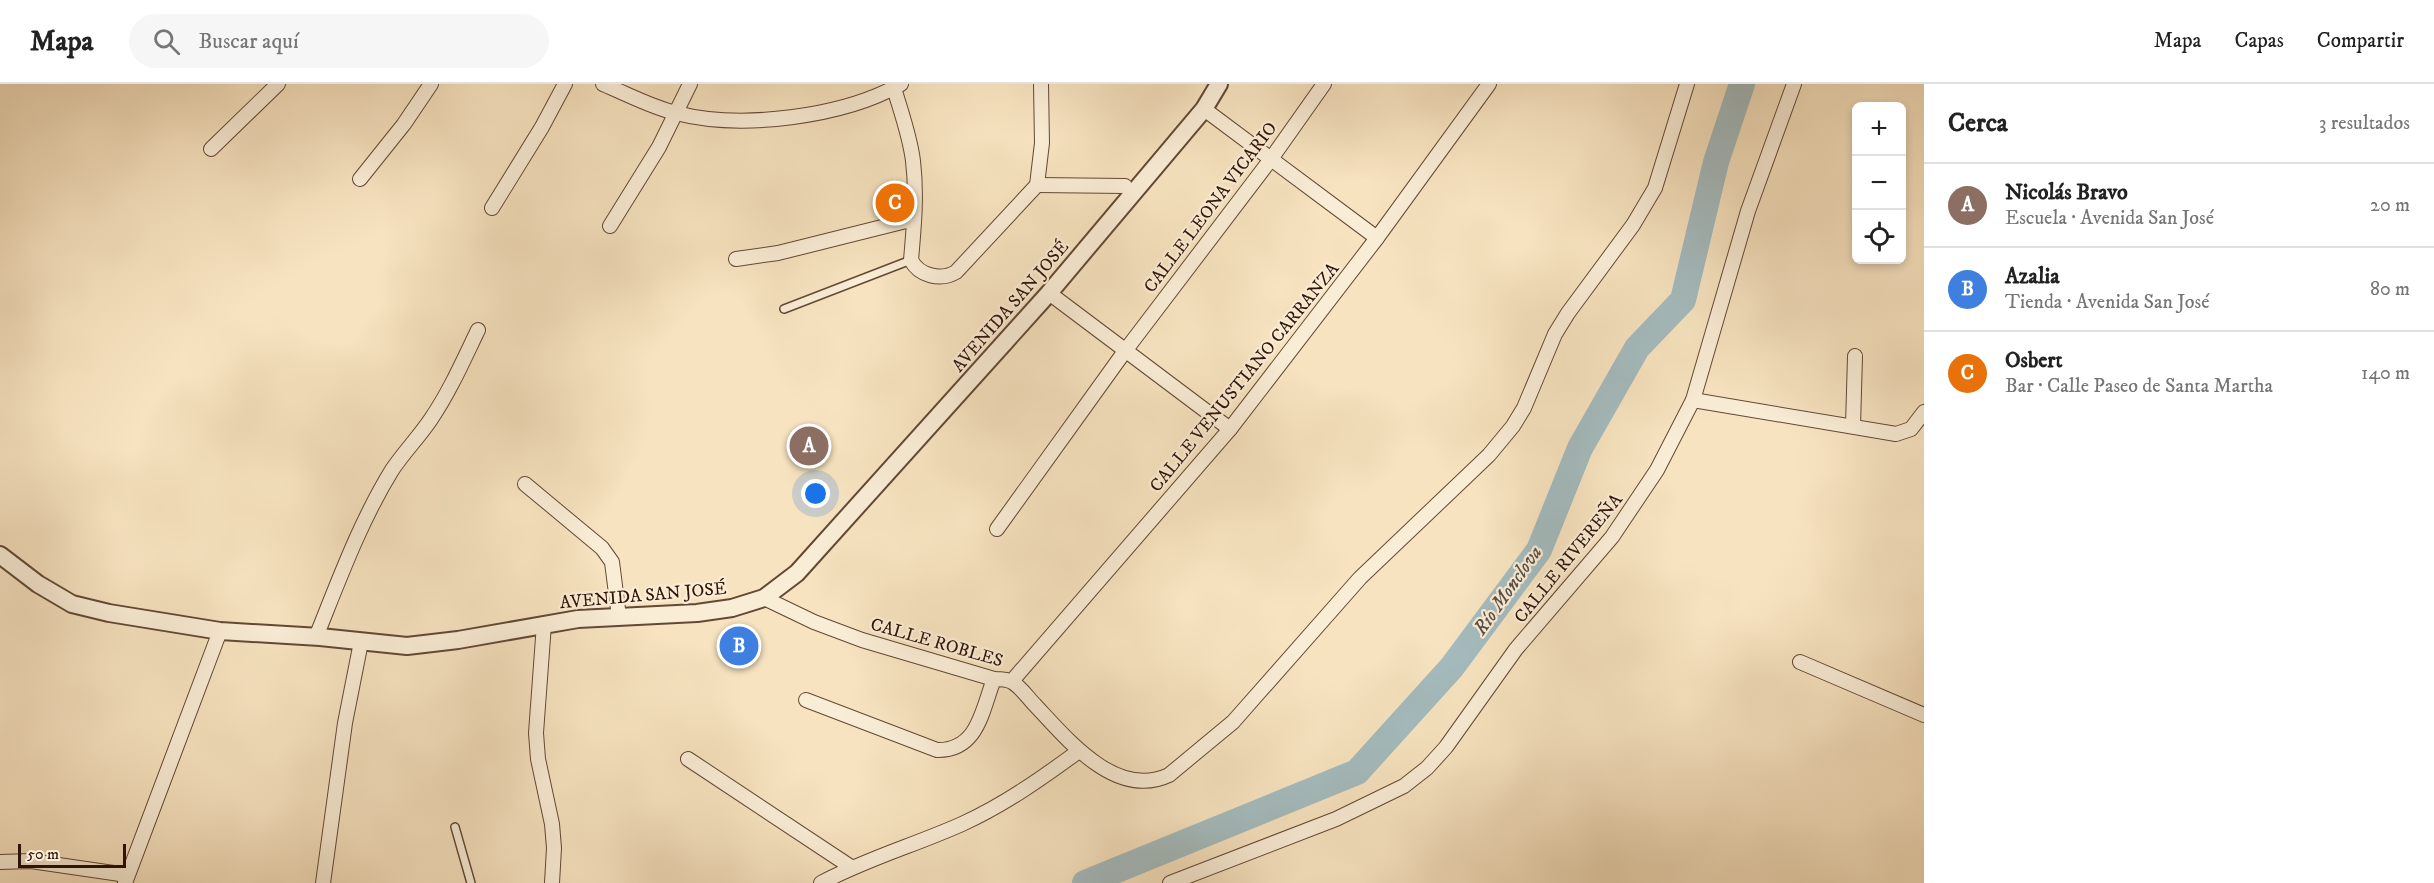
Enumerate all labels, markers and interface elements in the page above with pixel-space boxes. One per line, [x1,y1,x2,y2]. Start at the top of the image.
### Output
search box [129,14,549,68]
text: Mapa [30,24,93,59]
icon: search [150,25,183,58]
text: Buscar aquí [198,28,299,55]
text: Mapa [2154,28,2201,54]
text: Capas [2234,28,2284,54]
text: Compartir [2317,28,2404,54]
map controls [1852,102,1906,264]
button: + [1852,102,1906,156]
text: Cerca [1948,107,2008,140]
text: 3 resultados [2319,111,2410,136]
street label: CALLE LEONA VICARIO [1139,118,1282,297]
button: − [1852,156,1906,210]
text: Nicolás Bravo [2005,179,2128,206]
pin: C [876,180,914,226]
text: A [1961,193,1974,218]
text: 20 m [2370,193,2410,218]
text: Escuela · Avenida San José [2005,206,2214,231]
button: locate [1852,210,1906,264]
street label: AVENIDA SAN JOSÉ [948,236,1074,377]
street label: CALLE VENUSTIANO CARRANZA [1145,258,1344,497]
text: Azalia [2005,263,2060,290]
text: B [1961,277,1974,302]
text: 80 m [2370,277,2410,302]
text: Tienda · Avenida San José [2005,290,2209,315]
text: Osbert [2005,347,2063,374]
text: C [1961,361,1974,386]
text: 140 m [2361,361,2410,386]
text: Bar · Calle Paseo de Santa Martha [2005,374,2273,399]
pin: A [790,424,828,469]
your location [801,479,830,508]
street label: CALLE RIVEREÑA [1509,488,1628,628]
water label: Río Monclova [1468,541,1548,641]
street label: AVENIDA SAN JOSÉ [559,578,728,614]
street label: CALLE ROBLES [868,614,1006,672]
pin: B [720,624,758,668]
scale bar [18,841,126,868]
text: 50 m [27,844,59,864]

